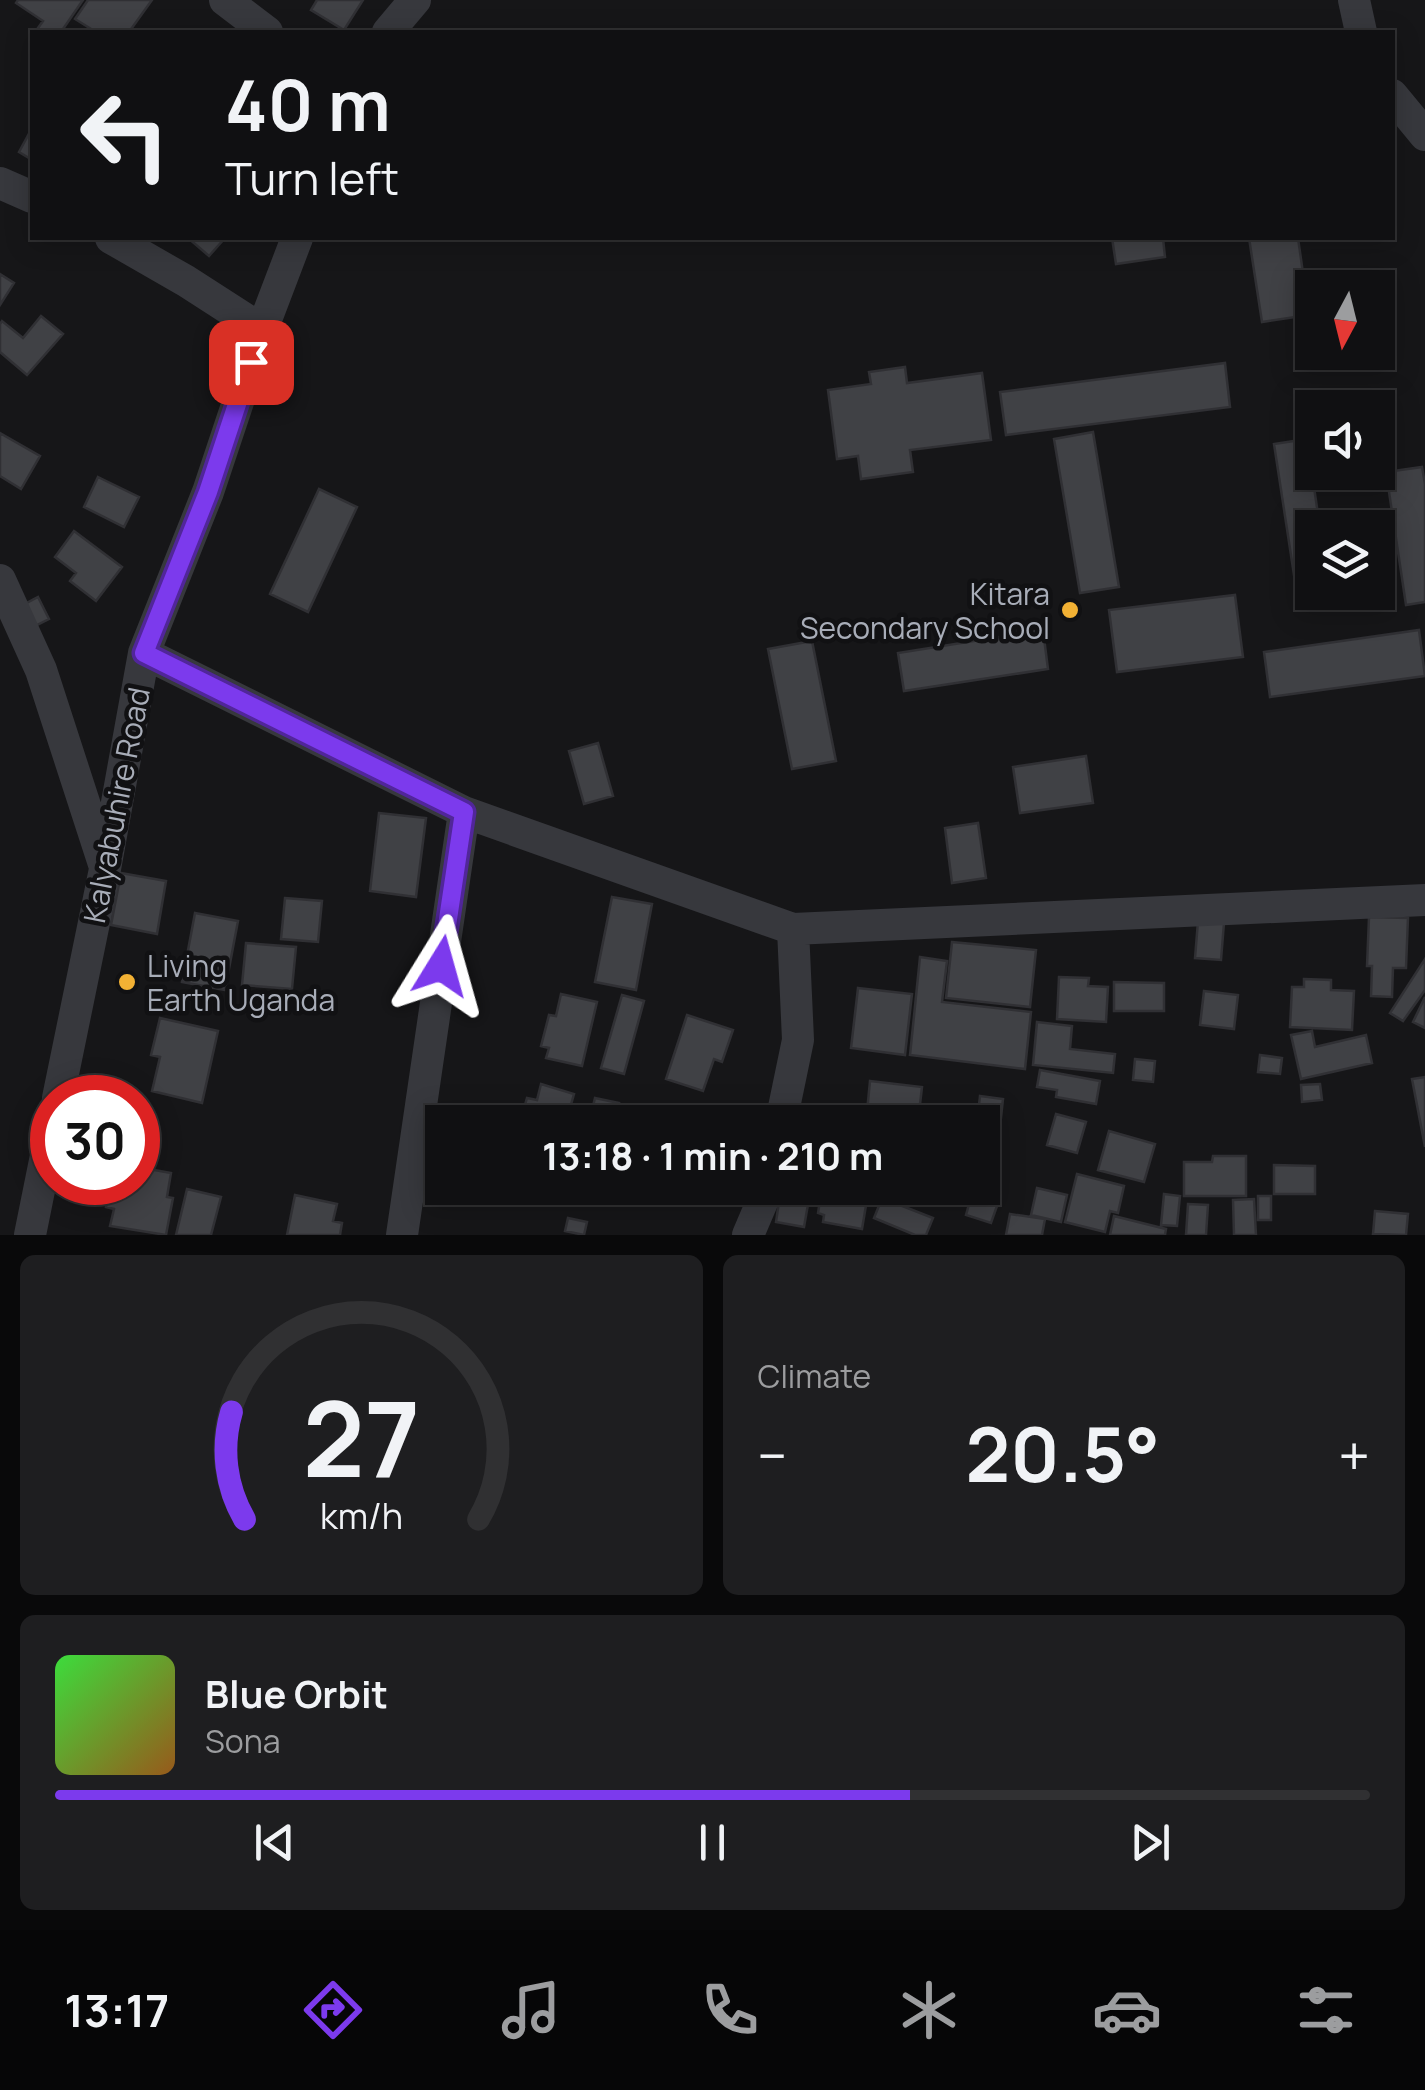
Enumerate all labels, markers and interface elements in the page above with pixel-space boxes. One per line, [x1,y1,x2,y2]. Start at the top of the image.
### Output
text: 40 m [225,56,391,152]
icon: left [60,70,190,200]
text: Turn left [225,147,399,209]
north arrow [1295,270,1395,370]
map controls [1295,270,1395,610]
pin [209,320,294,405]
icon: arrive [224,335,279,390]
button: sound [1295,390,1395,490]
button: layers [1295,510,1395,610]
place label: Kitara Secondary School [800,573,1050,648]
marker: Kitara Secondary School [1059,599,1081,621]
street label: Kalyabuhire Road [73,684,159,926]
position arrow [389,914,493,1018]
place label: Living Earth Uganda [147,945,335,1020]
marker: Living Earth Uganda [116,971,138,993]
speed limit sign: 30 [30,1075,160,1205]
text: 13:18 · 1 min · 210 m [542,1129,883,1181]
text: Climate [758,1354,871,1398]
text: 27 [303,1366,420,1508]
text: 20.5° [966,1402,1160,1505]
text: − [758,1417,787,1493]
text: + [1338,1417,1370,1493]
text: km/h [320,1491,403,1540]
text: Blue Orbit [205,1667,388,1719]
text: Sona [205,1719,280,1763]
icon: previous [247,1815,302,1870]
icon: pause [685,1815,740,1870]
icon: next [1123,1815,1178,1870]
icon: directions [298,1975,368,2045]
icon: music [496,1975,566,2045]
icon: phone [695,1975,765,2045]
icon: climate [894,1975,964,2045]
icon: car [1092,1975,1162,2045]
icon: filters [1291,1975,1361,2045]
text: 13:17 [64,1979,169,2041]

